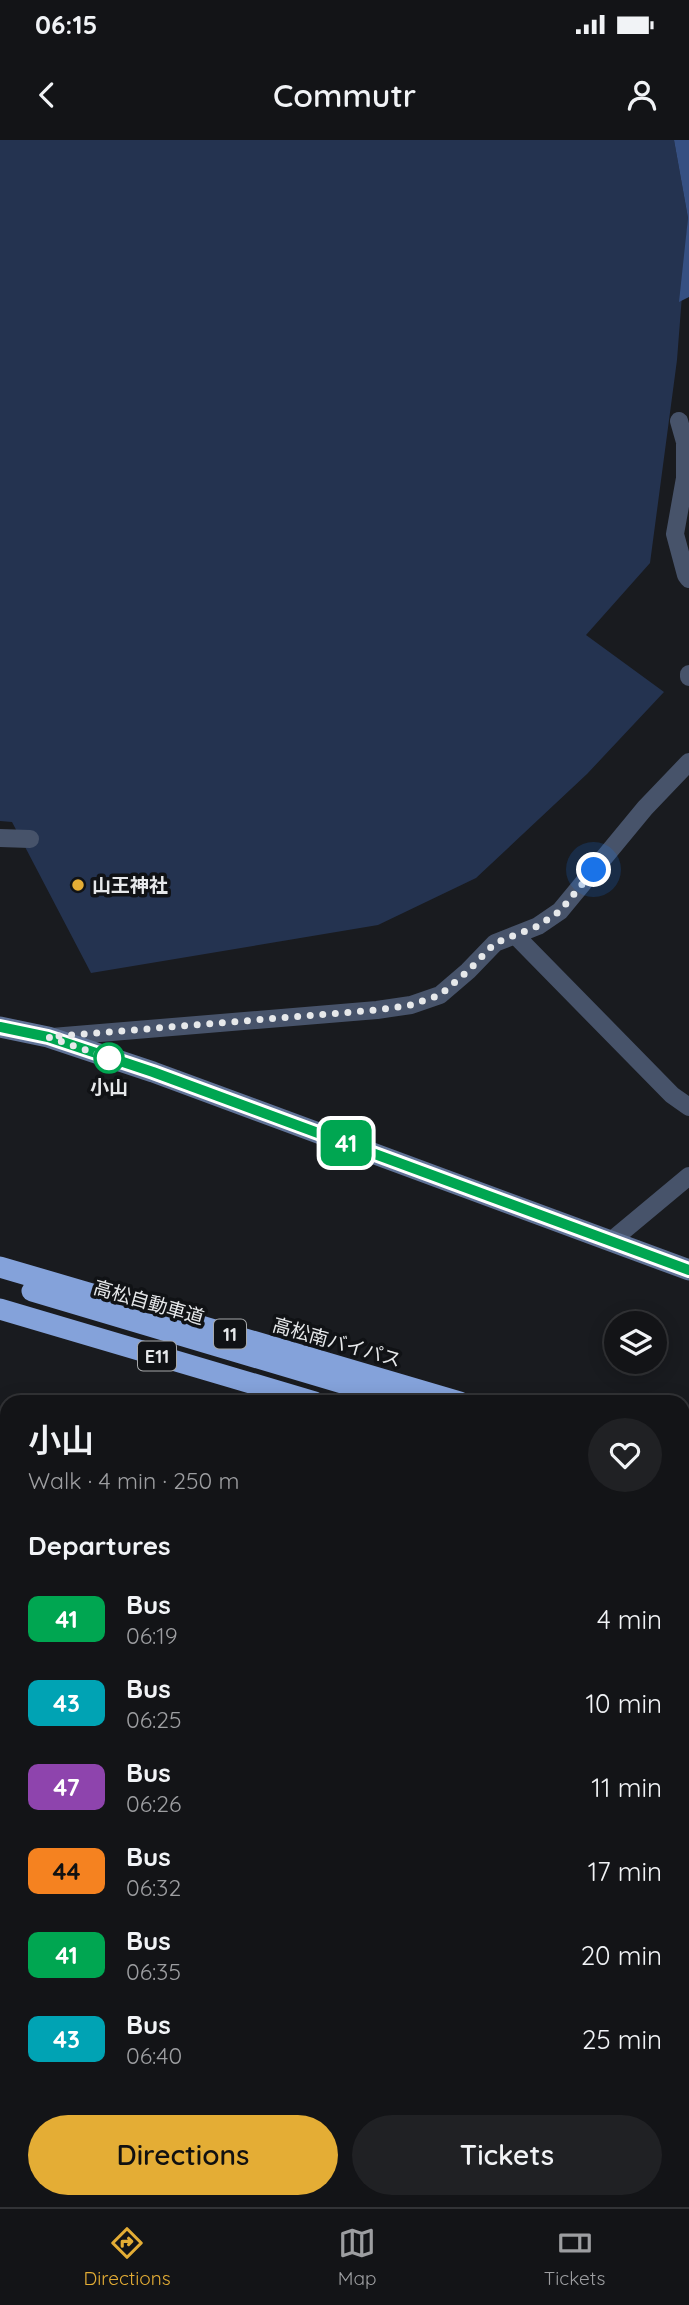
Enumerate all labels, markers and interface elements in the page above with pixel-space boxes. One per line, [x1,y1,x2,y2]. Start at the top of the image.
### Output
text: 06:15 [35,8,98,41]
text: Commutr [273,75,416,115]
icon: back [28,76,66,114]
icon: person [623,76,661,114]
your location [576,852,611,887]
place label: 山王神社 [92,873,168,897]
marker: 山王神社 [70,877,86,893]
marker: 小山 [94,1043,124,1073]
place label: 小山 [90,1075,128,1099]
line badge: 41 [314,1120,378,1166]
text: 41 [335,1128,357,1158]
street label: 高松自動車道 [91,1275,207,1329]
map controls [604,1311,667,1374]
button: layers [604,1311,667,1374]
street label: 高松南バイパス [270,1312,404,1372]
road number: 11 [214,1320,246,1349]
road number: E11 [138,1342,176,1371]
button: heart [588,1418,662,1492]
text: 小山 [28,1419,94,1460]
text: Walk · 4 min · 250 m [28,1466,239,1495]
text: Departures [28,1529,171,1562]
text: Bus [126,1588,171,1621]
text: 4 min [597,1603,662,1636]
text: 41 [55,1604,78,1634]
text: 06:19 [126,1621,178,1650]
text: Bus [126,1672,171,1705]
text: 10 min [586,1687,662,1720]
text: 43 [53,1688,80,1718]
text: 06:25 [126,1705,182,1734]
text: Bus [126,1756,171,1789]
text: 11 min [591,1771,662,1804]
text: 47 [53,1772,80,1802]
text: 06:26 [126,1789,181,1818]
text: Bus [126,1840,171,1873]
text: 17 min [588,1855,662,1888]
text: 44 [52,1856,81,1886]
text: 06:32 [126,1873,181,1902]
text: Bus [126,1924,171,1957]
text: 20 min [581,1939,662,1972]
text: 41 [55,1940,78,1970]
text: 06:35 [126,1957,181,1986]
text: Bus [126,2008,171,2041]
text: 25 min [582,2023,662,2056]
text: 43 [53,2024,80,2054]
text: 06:40 [126,2041,182,2070]
button: Directions [28,2115,338,2195]
button: Tickets [352,2115,662,2195]
tab: Directions [84,2224,171,2290]
tab: Map [338,2224,377,2290]
tab: Tickets [544,2224,605,2290]

